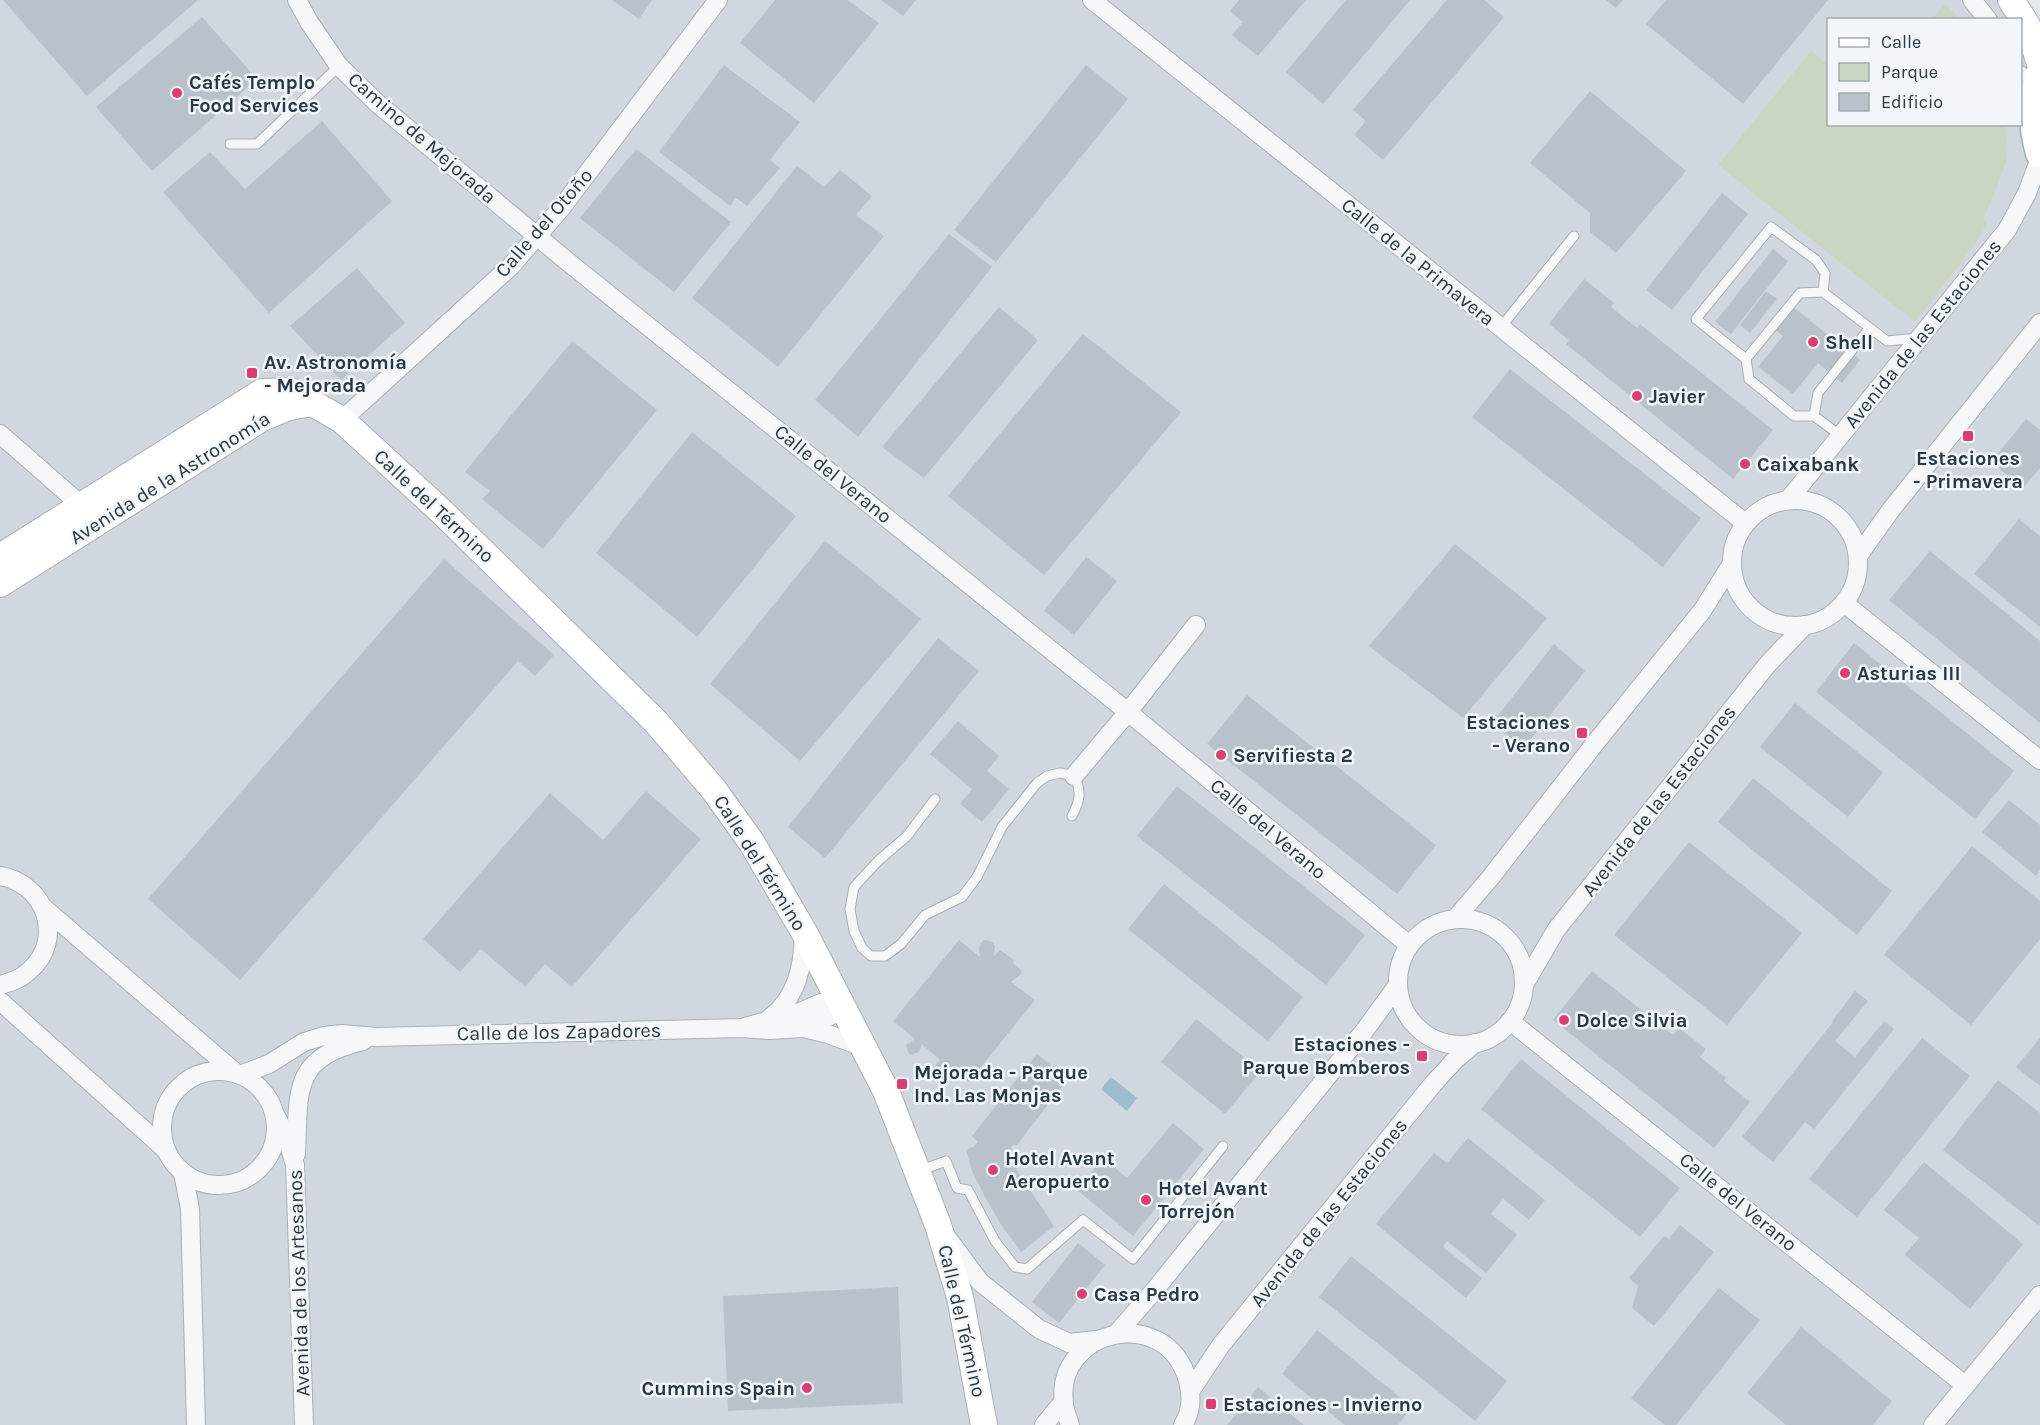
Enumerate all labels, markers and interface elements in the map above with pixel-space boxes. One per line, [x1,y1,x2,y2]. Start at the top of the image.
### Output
legend [1827,18,2022,126]
text: Calle [1881,31,1921,53]
text: Parque [1881,61,1938,83]
street label: Camino de Mejorada [343,68,501,208]
place label: Cafés Templo Food Services [189,71,319,117]
marker: Cafés Templo Food Services [170,86,184,100]
text: Edificio [1881,91,1943,113]
street label: Calle del Otoño [491,164,597,282]
street label: Calle de la Primavera [1337,193,1499,331]
street label: Avenida de las Estaciones [1840,235,2006,433]
place label: Shell [1825,331,1873,354]
marker: Shell [1806,335,1820,349]
place label: Av. Astronomía - Mejorada [264,351,407,397]
marker: Av. Astronomía - Mejorada [245,366,259,380]
place label: Javier [1649,385,1705,408]
marker: Javier [1630,389,1644,403]
street label: Avenida de la Astronomía [66,407,274,549]
street label: Calle del Verano [770,420,896,528]
marker: Estaciones - Primavera [1961,429,1975,443]
street label: Calle del Término [369,445,499,567]
place label: Estaciones - Primavera [1913,447,2023,493]
place label: Caixabank [1757,453,1859,476]
marker: Caixabank [1738,457,1752,471]
place label: Asturias III [1857,662,1960,685]
marker: Asturias III [1838,666,1852,680]
street label: Avenida de las Estaciones [1577,701,1741,901]
place label: Estaciones - Verano [1466,711,1570,757]
marker: Estaciones - Verano [1575,726,1589,740]
place label: Servifiesta 2 [1233,744,1353,767]
marker: Servifiesta 2 [1214,748,1228,762]
street label: Calle del Verano [1205,774,1331,884]
street label: Calle del Término [709,791,811,935]
place label: Dolce Silvia [1576,1009,1687,1032]
marker: Dolce Silvia [1557,1013,1571,1027]
street label: Calle de los Zapadores [457,1019,661,1045]
place label: Estaciones - Parque Bomberos [1243,1033,1410,1079]
marker: Estaciones - Parque Bomberos [1415,1049,1429,1063]
place label: Mejorada - Parque Ind. Las Monjas [914,1061,1088,1107]
marker: Mejorada - Parque Ind. Las Monjas [895,1077,909,1091]
street label: Avenida de las Estaciones [1246,1114,1412,1312]
place label: Hotel Avant Aeropuerto [1005,1147,1115,1193]
street label: Calle del Verano [1675,1148,1801,1256]
marker: Hotel Avant Aeropuerto [986,1163,1000,1177]
street label: Avenida de los Artesanos [284,1169,314,1397]
place label: Hotel Avant Torrejón [1158,1177,1268,1223]
marker: Hotel Avant Torrejón [1139,1193,1153,1207]
street label: Calle del Término [933,1243,991,1399]
place label: Casa Pedro [1094,1283,1199,1306]
marker: Casa Pedro [1075,1287,1089,1301]
place label: Cummins Spain [642,1377,795,1400]
marker: Cummins Spain [800,1381,814,1395]
place label: Estaciones - Invierno [1223,1393,1422,1416]
marker: Estaciones - Invierno [1204,1397,1218,1411]

